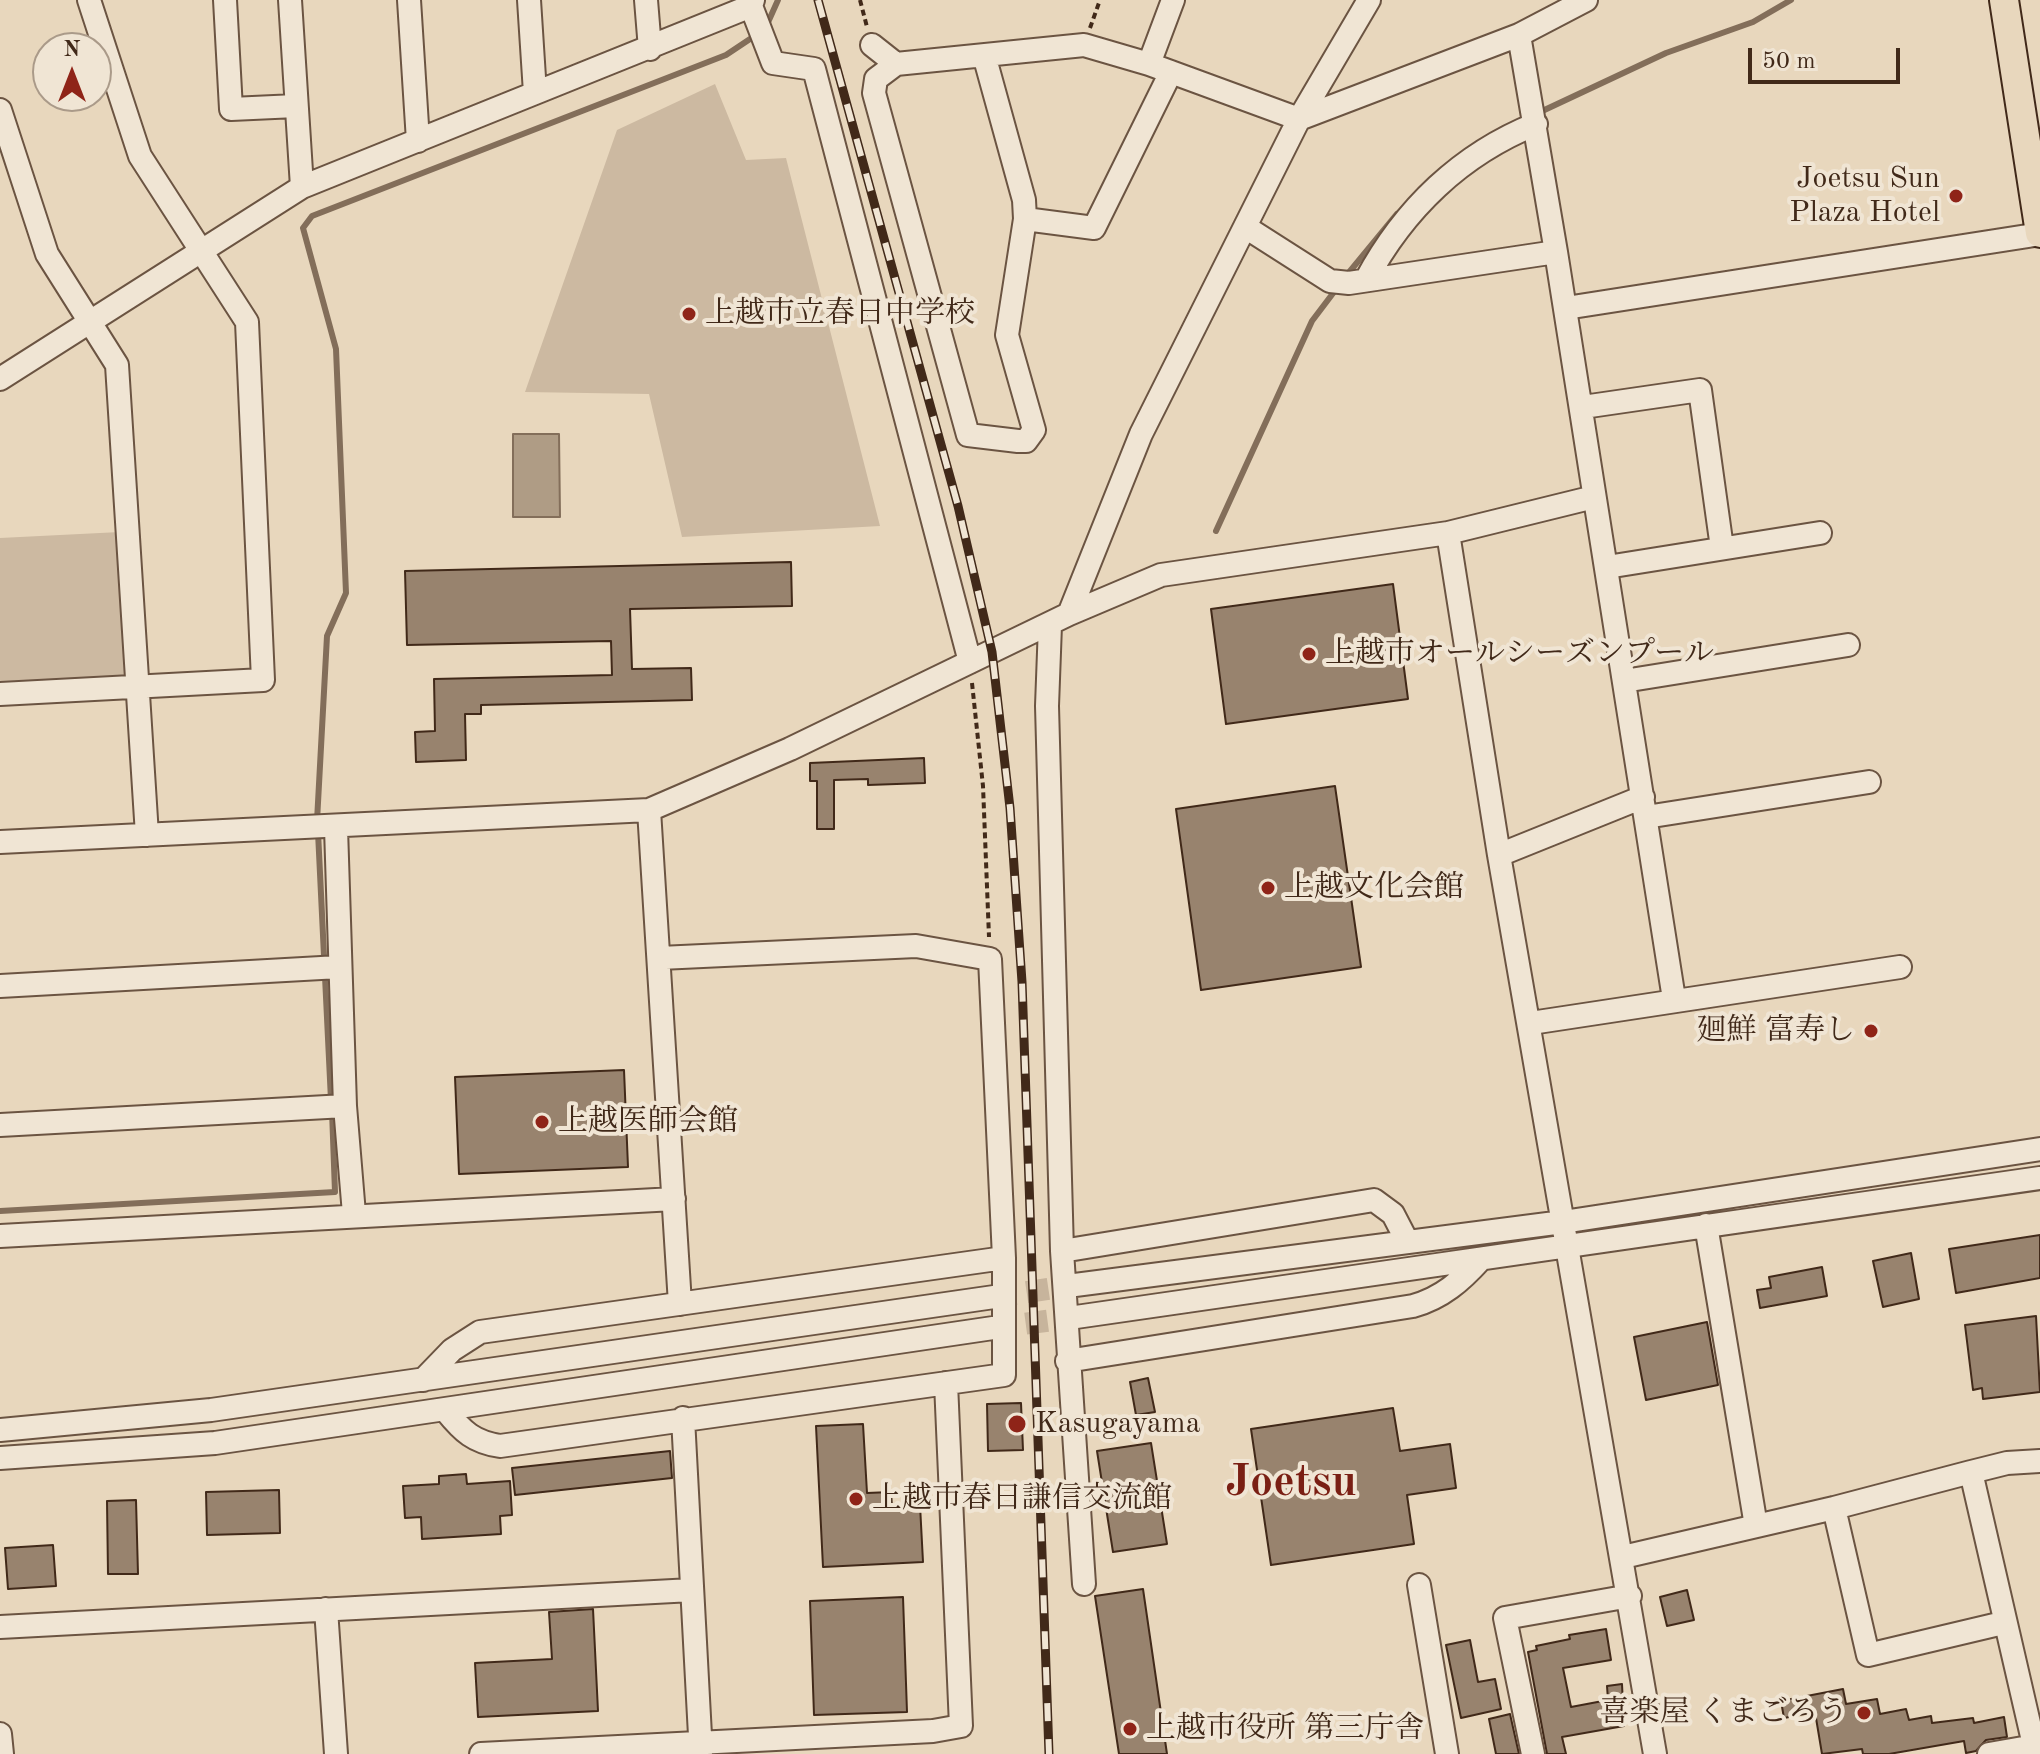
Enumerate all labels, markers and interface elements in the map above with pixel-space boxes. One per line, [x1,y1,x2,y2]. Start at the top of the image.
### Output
north arrow [32,32,112,112]
scale bar [1752,32,1904,82]
text: N [64,39,80,61]
text: 50 m [1762,50,1816,74]
place label: Joetsu Sun Plaza Hotel [1789,161,1940,232]
marker: Joetsu Sun Plaza Hotel [1947,187,1965,205]
place label: 上越市立春日中学校 [705,296,975,332]
marker: 上越市立春日中学校 [680,305,698,323]
place label: 上越市オールシーズンプール [1325,636,1714,672]
marker: 上越市オールシーズンプール [1300,645,1318,663]
place label: 上越文化会館 [1284,870,1464,906]
marker: 上越文化会館 [1259,879,1277,897]
place label: 廻鮮 富寿し [1697,1013,1855,1049]
marker: 廻鮮 富寿し [1862,1022,1880,1040]
place label: 上越医師会館 [558,1104,738,1140]
marker: 上越医師会館 [533,1113,551,1131]
place label: Kasugayama [1035,1406,1200,1442]
marker: Kasugayama [1006,1413,1028,1435]
district label: Joetsu [1225,1455,1357,1511]
place label: 上越市春日謙信交流館 [872,1481,1172,1517]
marker: 上越市春日謙信交流館 [847,1490,865,1508]
place label: 喜楽屋 くまごろう [1600,1695,1848,1731]
marker: 喜楽屋 くまごろう [1855,1704,1873,1722]
place label: 上越市役所 第三庁舎 [1146,1711,1424,1747]
marker: 上越市役所 第三庁舎 [1121,1720,1139,1738]

